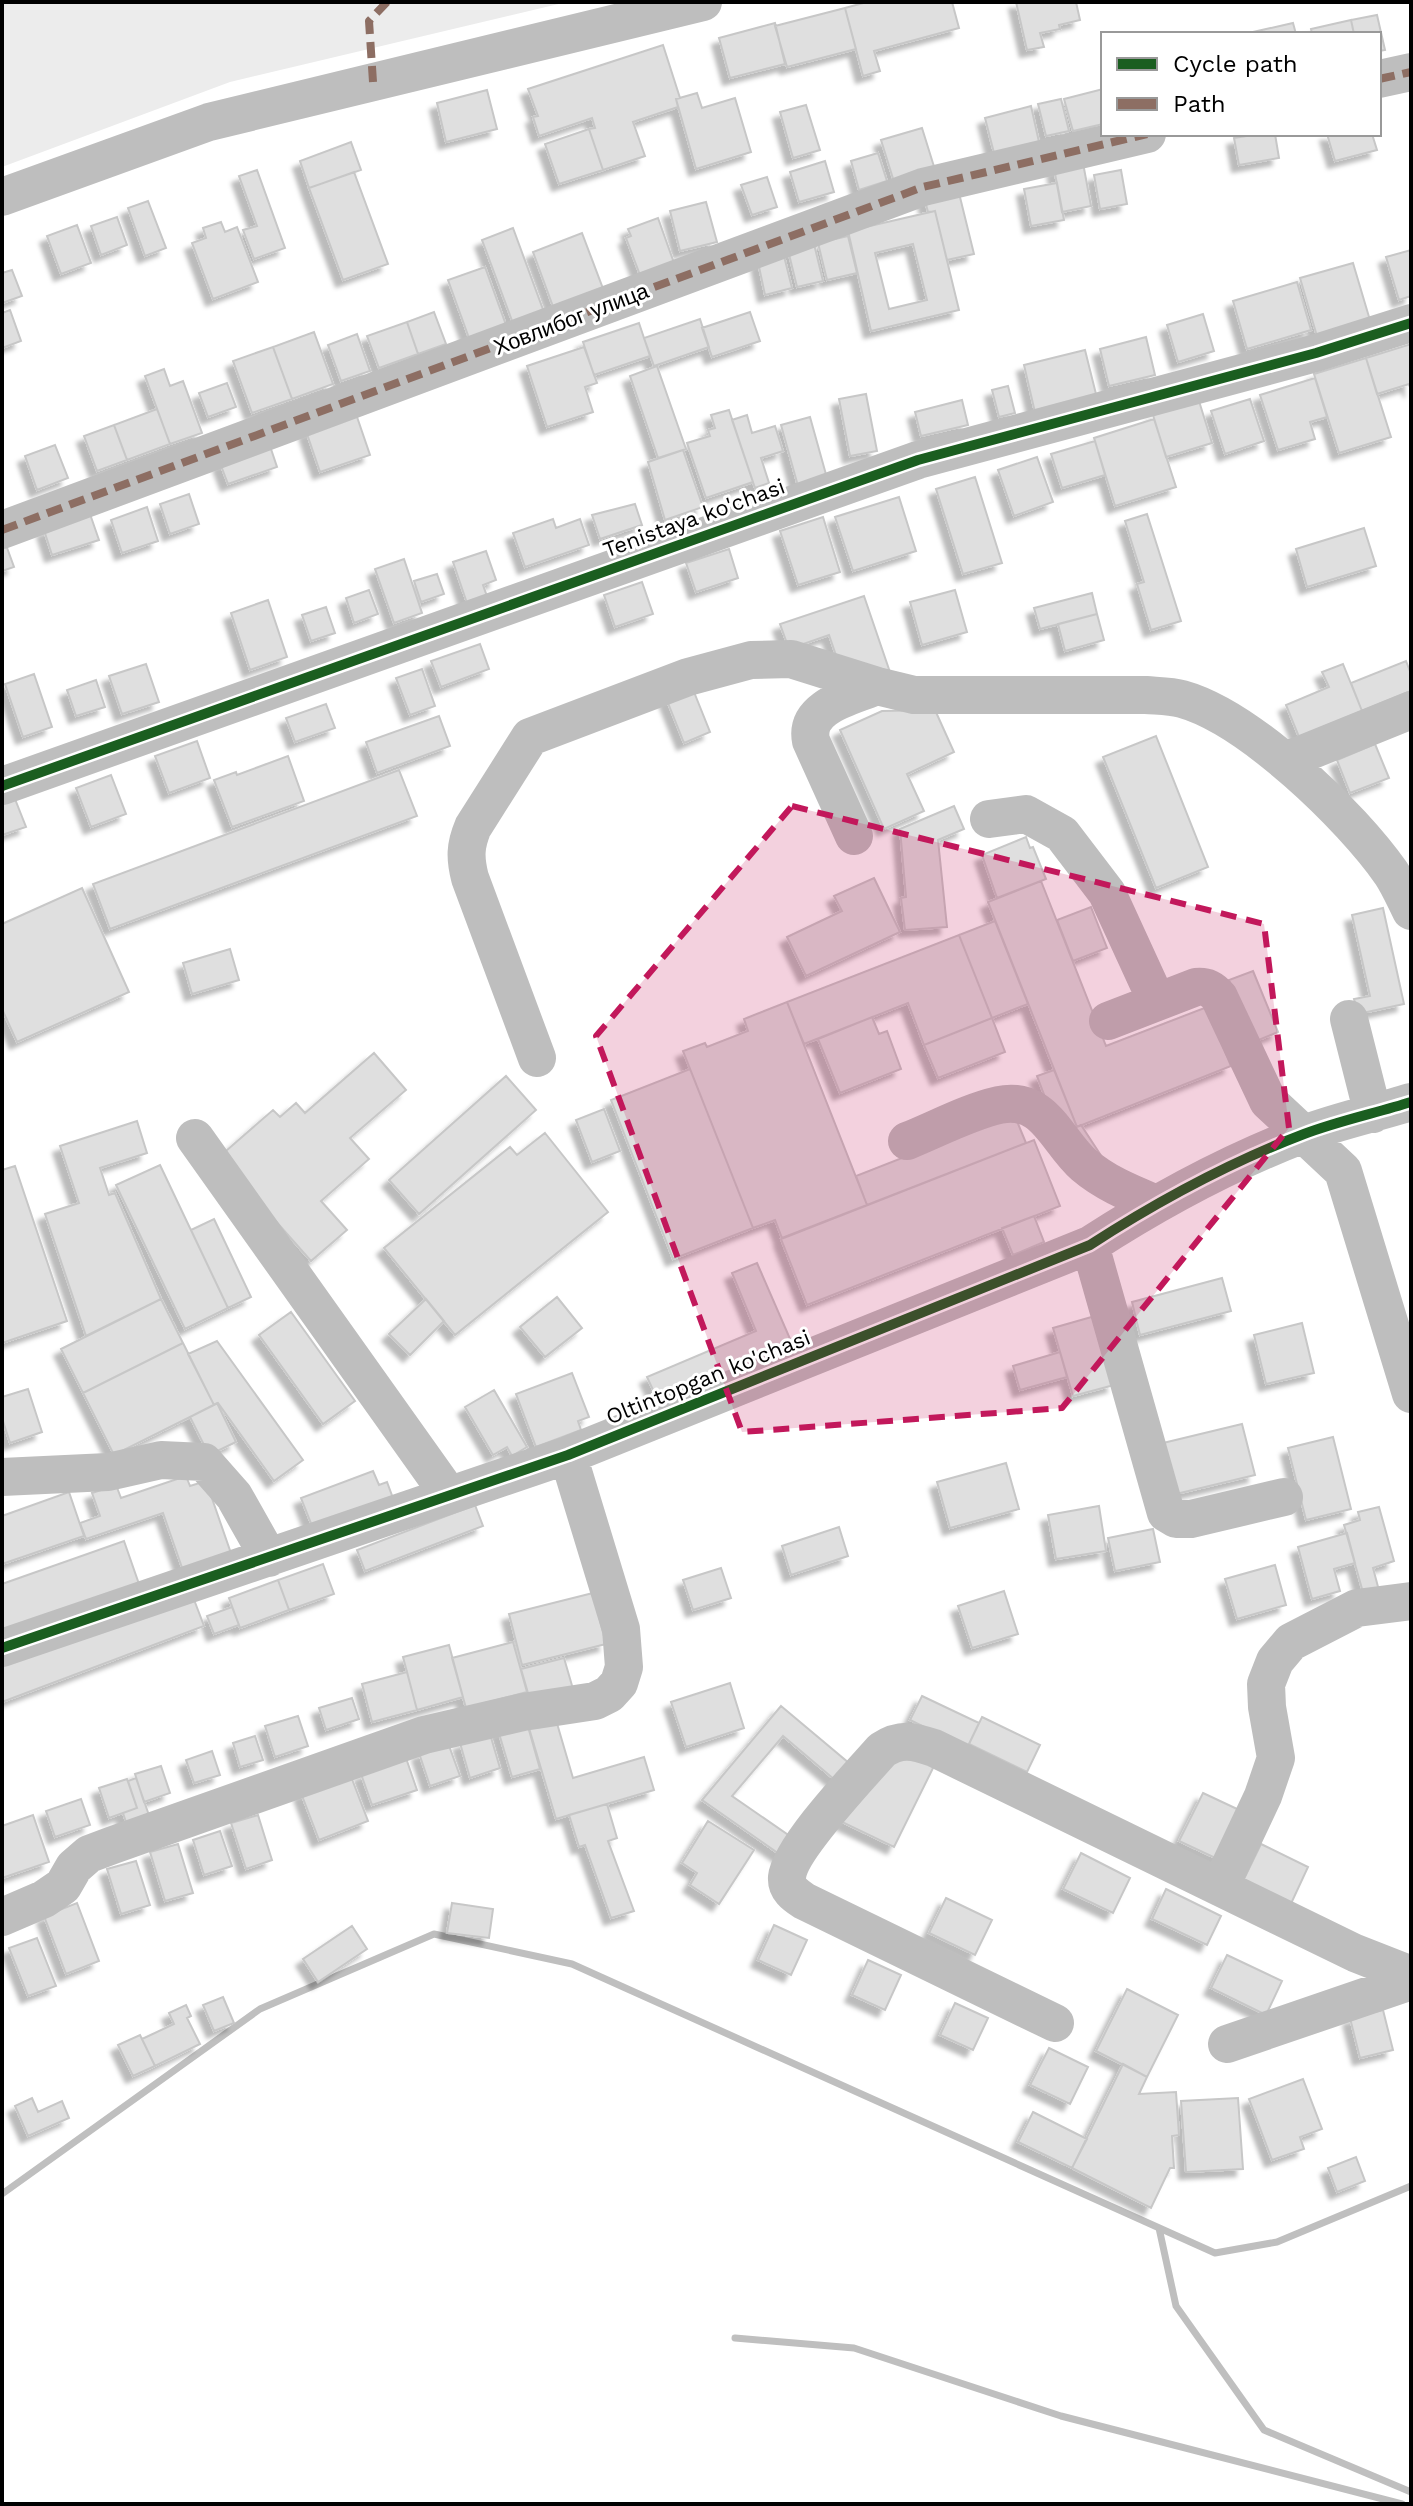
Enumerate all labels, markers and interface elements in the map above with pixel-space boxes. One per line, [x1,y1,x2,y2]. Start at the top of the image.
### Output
legend [1101,32,1381,136]
text: Cycle path [1173,50,1298,78]
text: Path [1173,90,1226,118]
street label: Ховлибог улица [490,278,653,360]
street label: Tenistaya ko'chasi [600,473,788,563]
street label: Oltintopgan ko'chasi [602,1325,814,1429]

